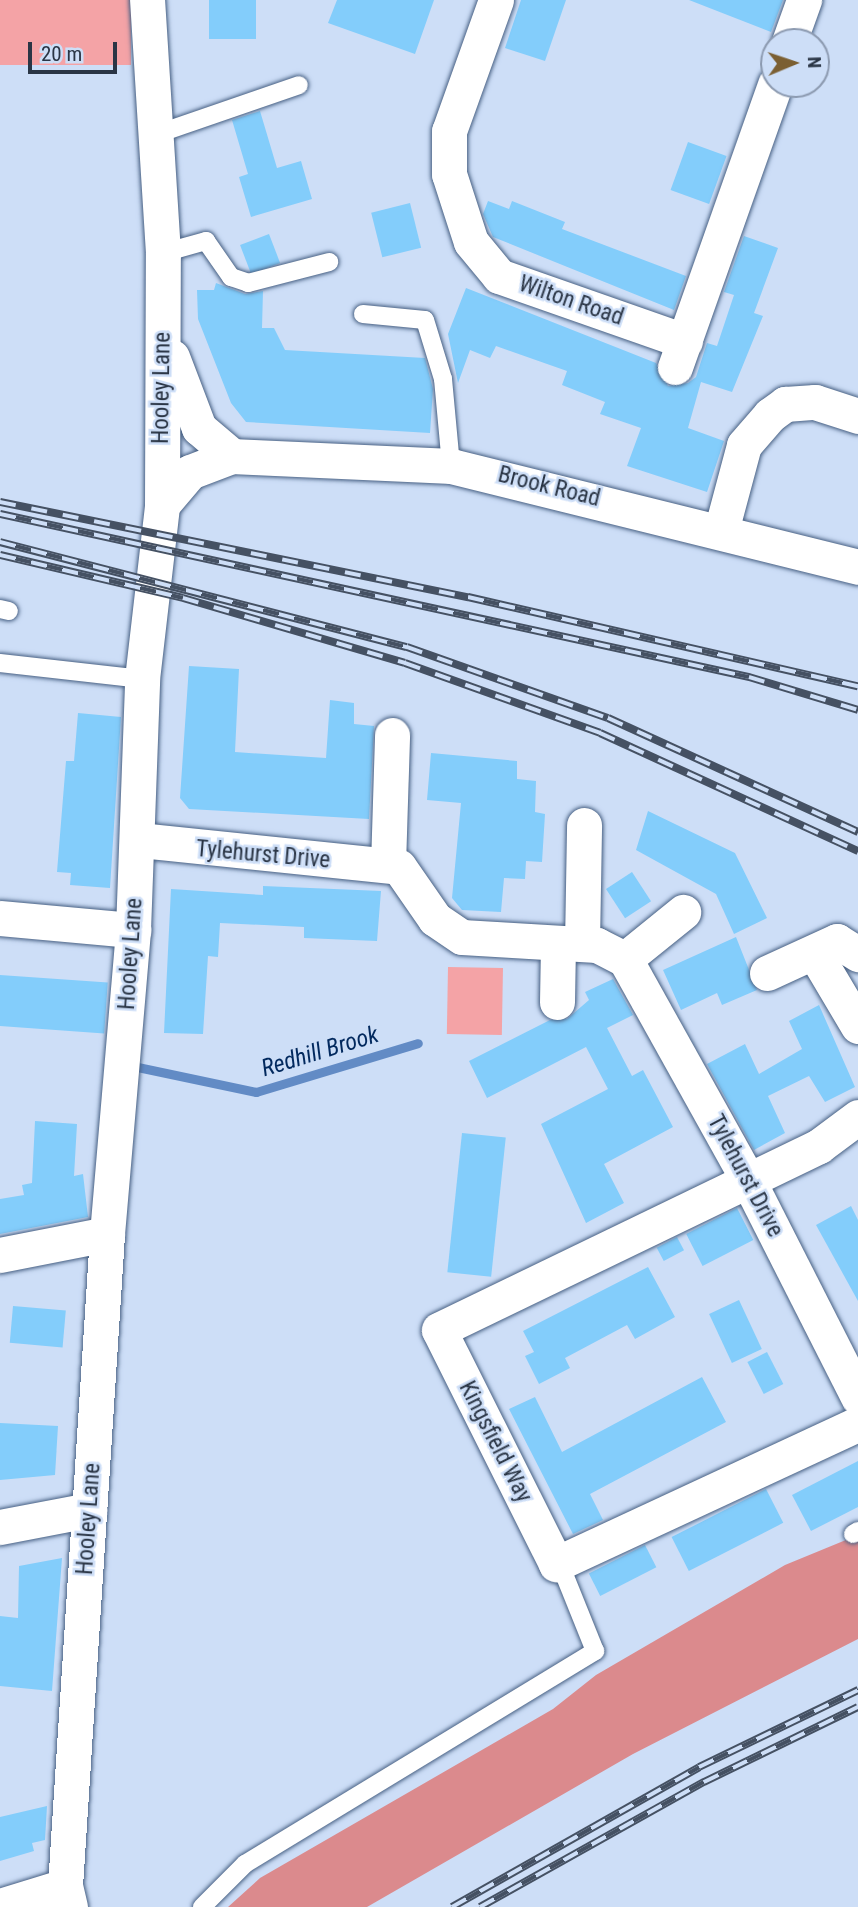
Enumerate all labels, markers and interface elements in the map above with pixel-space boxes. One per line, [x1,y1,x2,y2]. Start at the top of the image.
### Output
scale bar [32,28,121,72]
north arrow [760,28,830,98]
text: 20 m [41,42,82,66]
text: N [803,56,826,69]
street label: Wilton Road [515,270,627,332]
street label: Hooley Lane [147,332,177,444]
street label: Brook Road [495,461,603,513]
street label: Tylehurst Drive [195,835,331,875]
street label: Hooley Lane [113,897,149,1011]
water label: Redhill Brook [258,1021,382,1083]
street label: Tylehurst Drive [701,1110,789,1242]
street label: Kingsfield Way [453,1377,537,1507]
street label: Hooley Lane [71,1462,107,1576]

